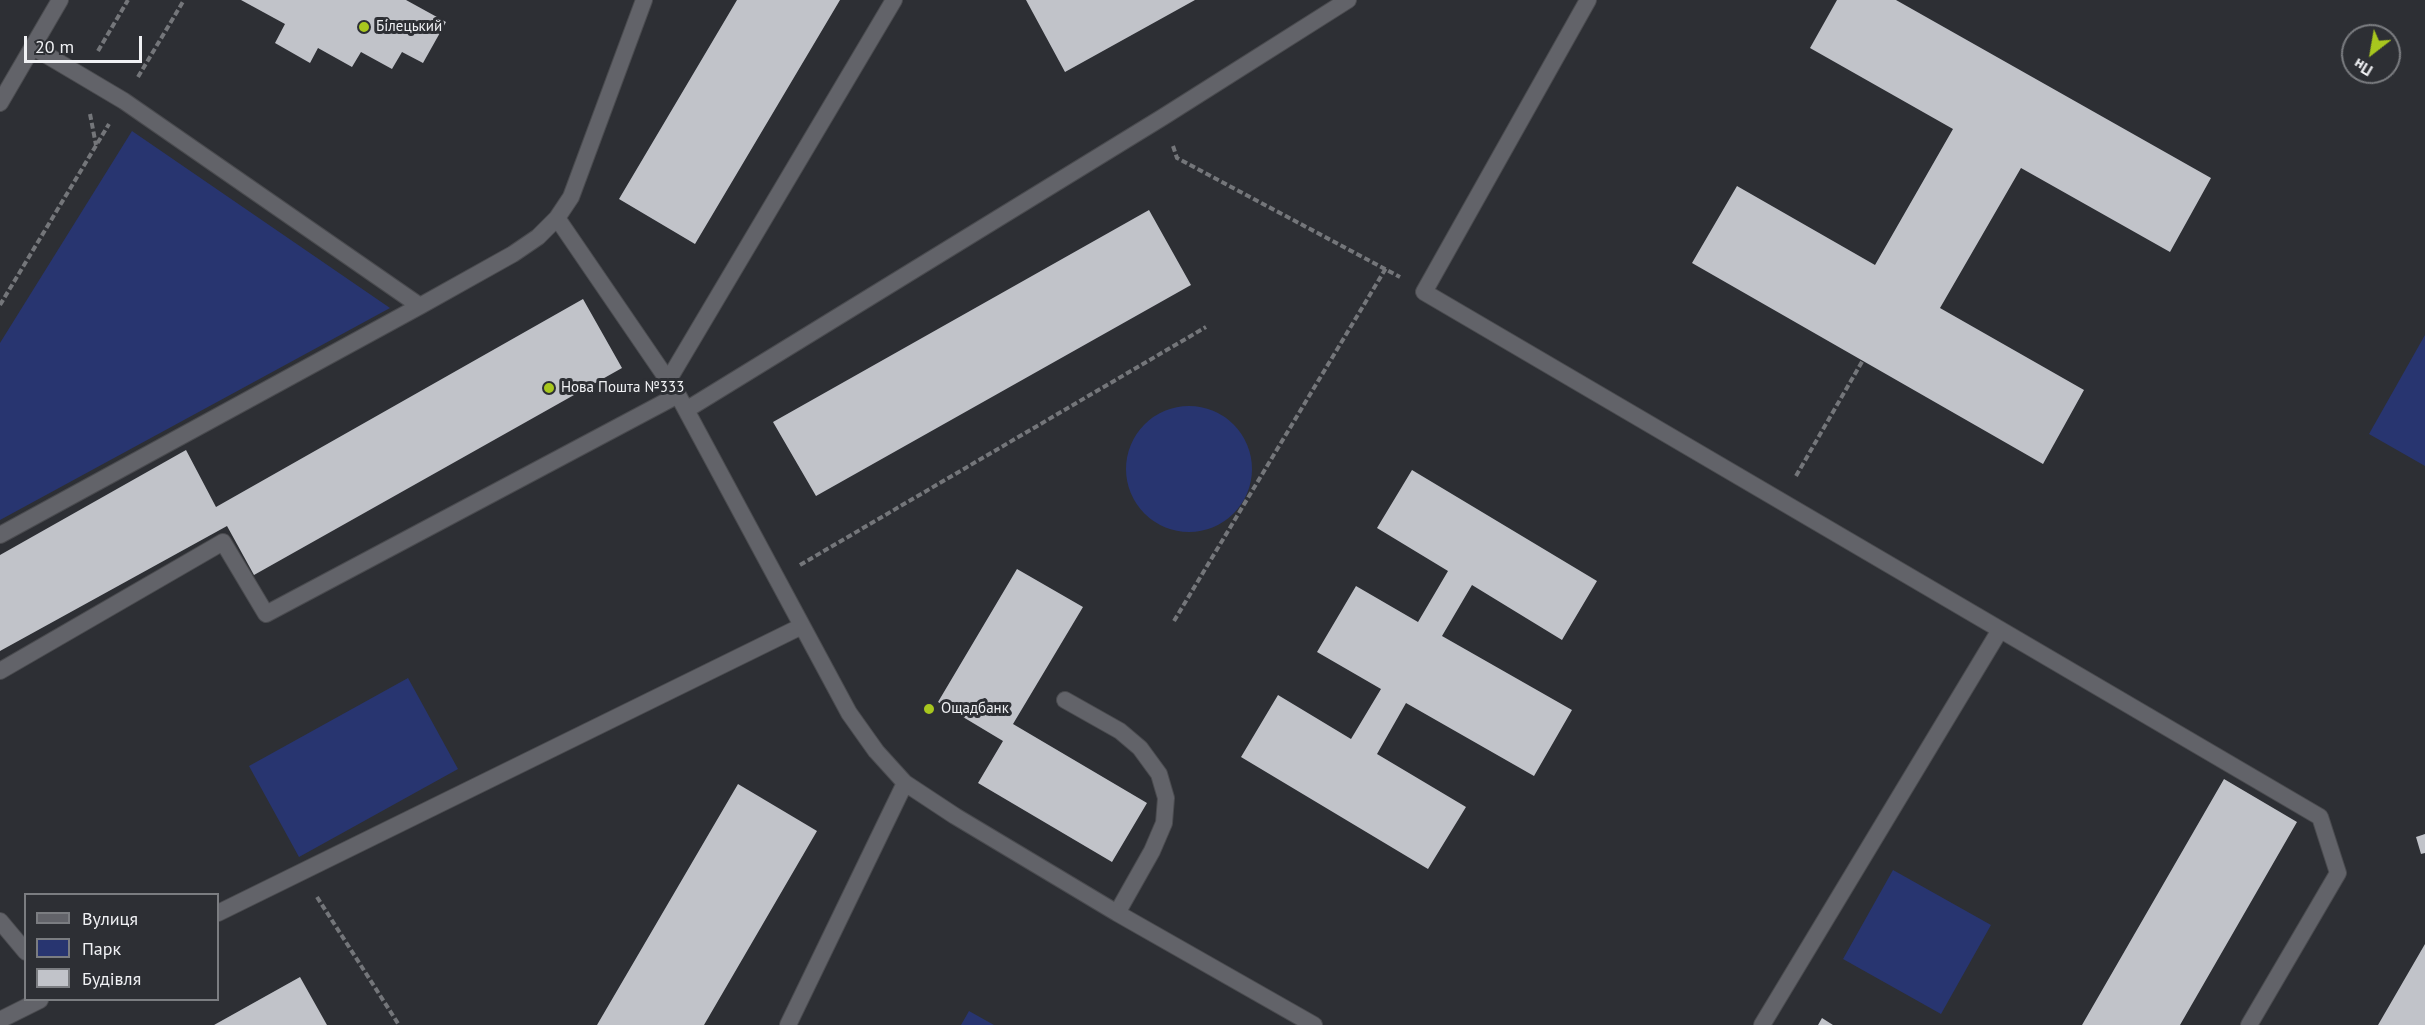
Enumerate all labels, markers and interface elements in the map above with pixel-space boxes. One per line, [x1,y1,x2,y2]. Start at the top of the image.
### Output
place label: Білецький [376,18,442,36]
marker: Білецький [357,20,371,34]
scale bar [27,24,146,62]
north arrow [2341,24,2401,84]
text: 20 m [35,35,74,58]
text: Пн [2350,54,2376,81]
place label: Нова Пошта №333 [561,379,684,397]
marker: Нова Пошта №333 [542,381,556,395]
place label: Ощадбанк [941,700,1009,718]
marker: Ощадбанк [922,702,936,716]
legend [24,893,219,1001]
text: Вулиця [82,907,138,930]
text: Парк [82,937,121,960]
text: Будівля [82,967,141,990]

